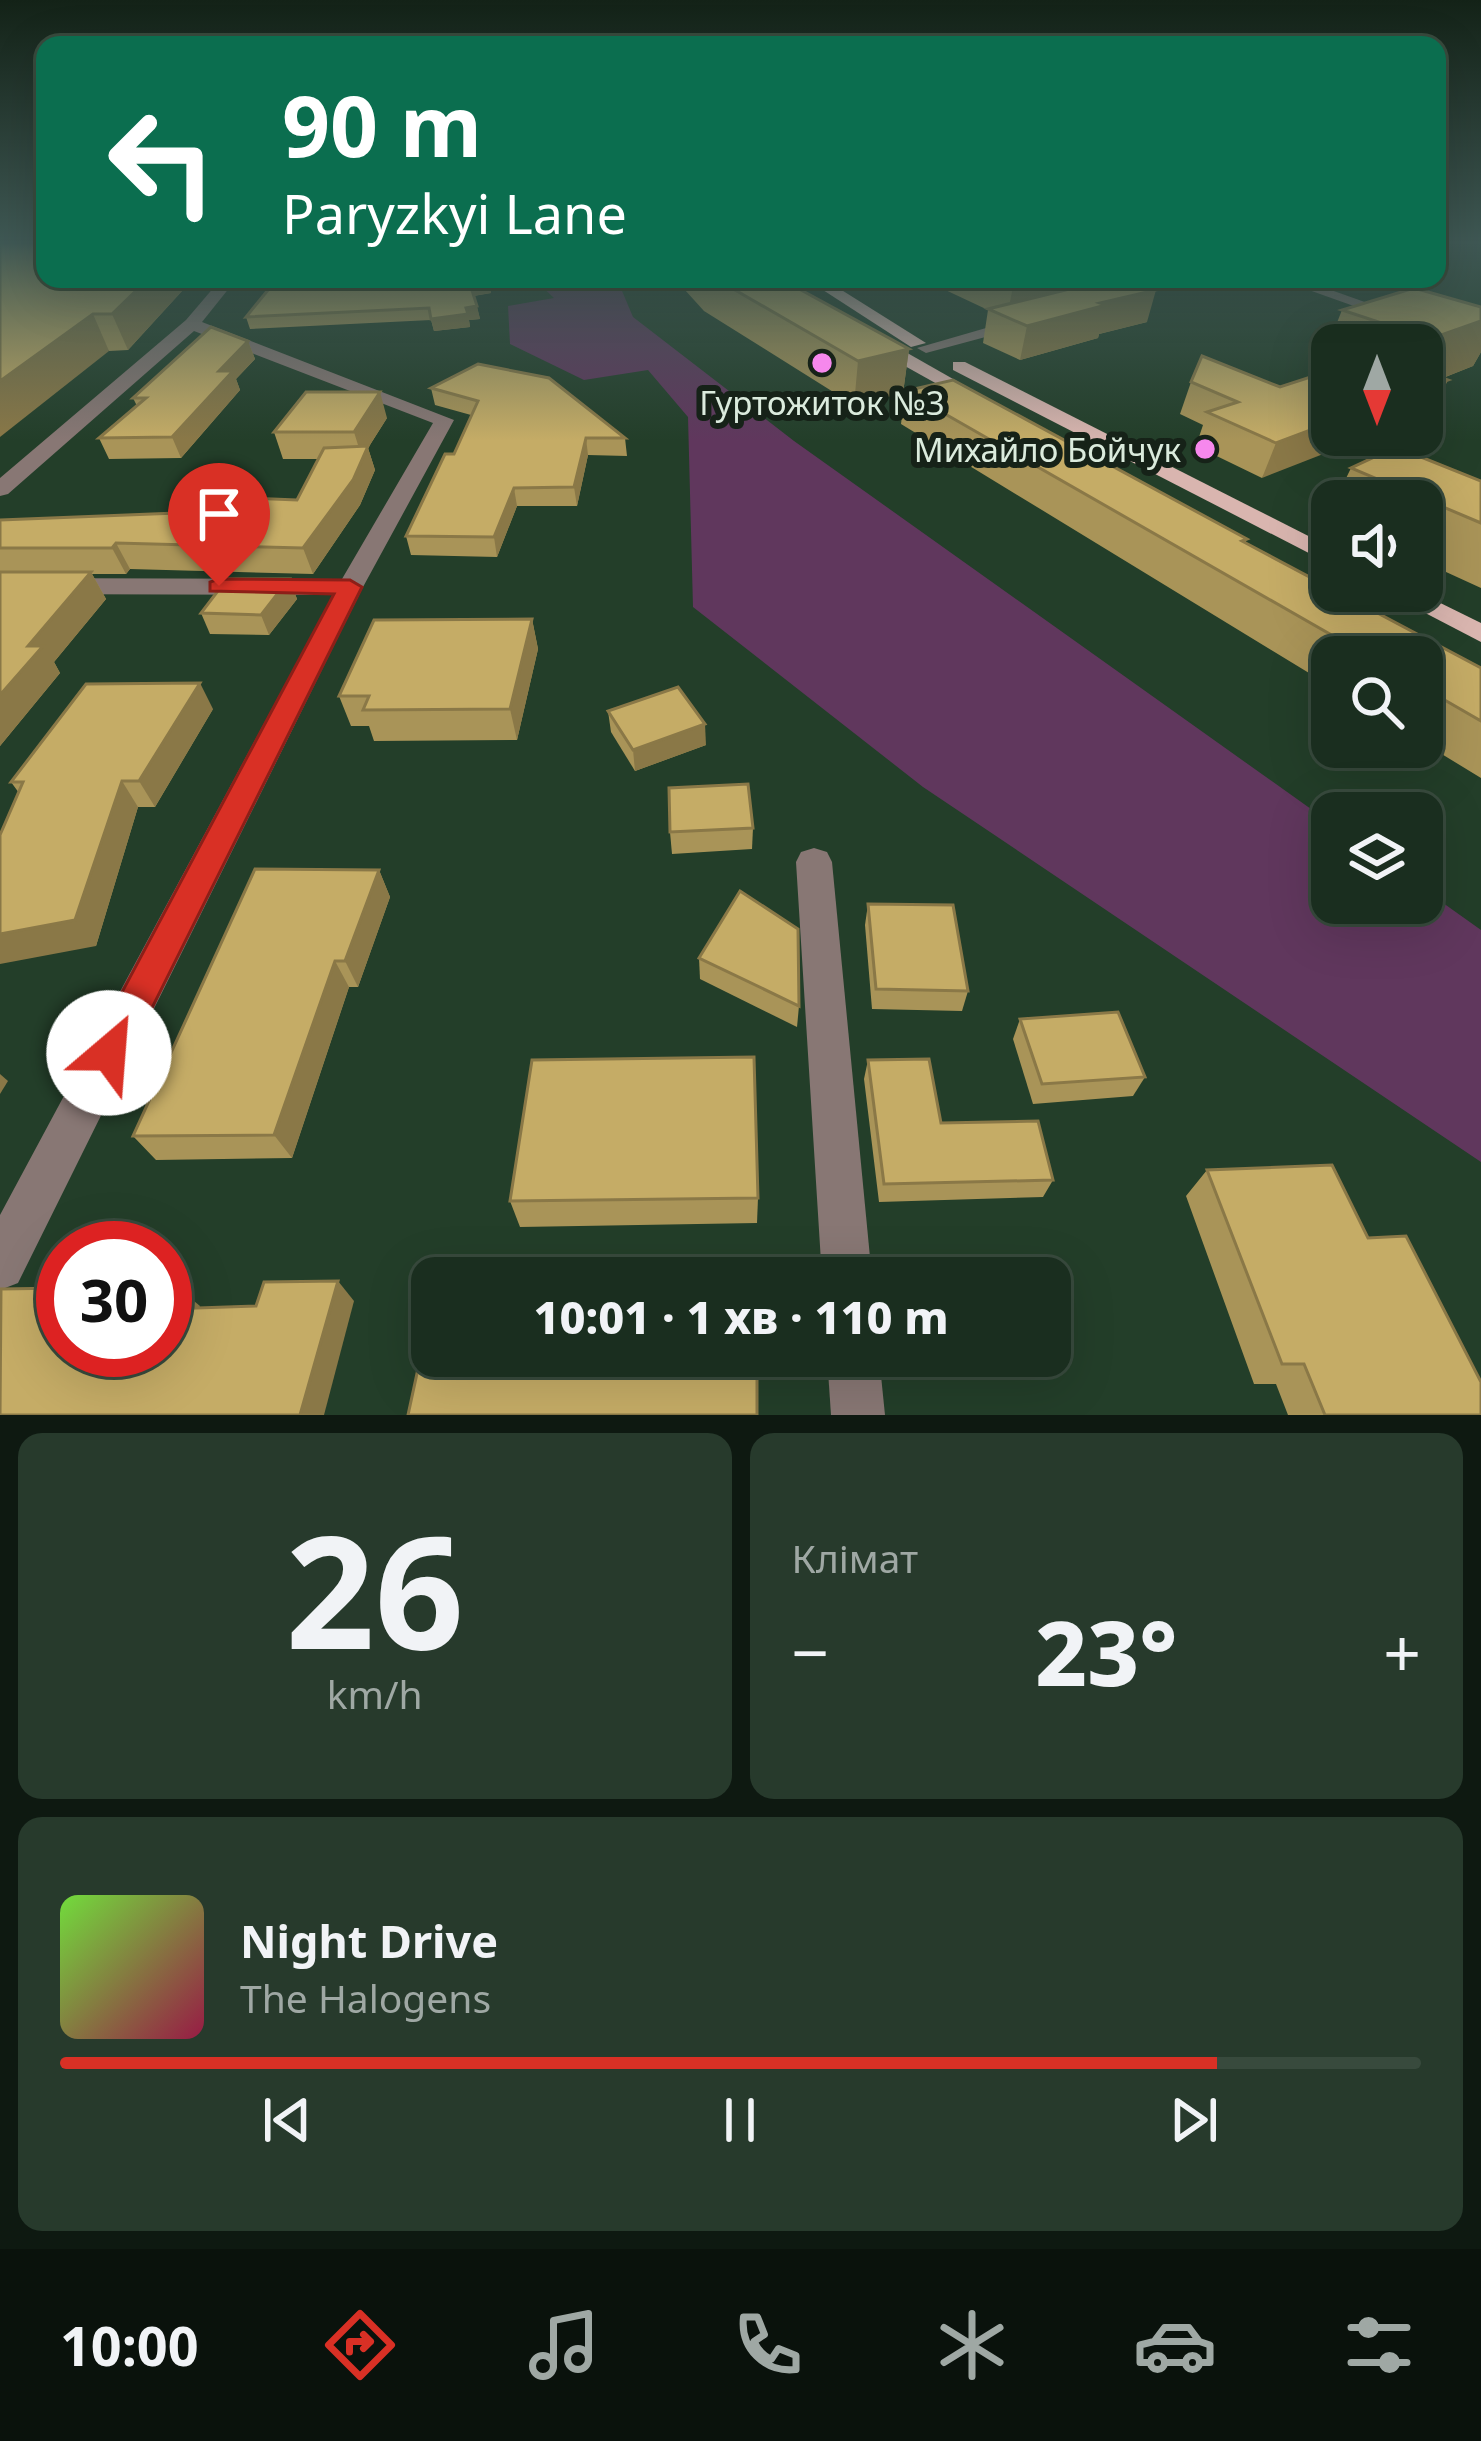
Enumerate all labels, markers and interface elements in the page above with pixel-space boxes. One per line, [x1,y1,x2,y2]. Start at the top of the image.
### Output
text: 90 m [282,67,482,182]
icon: left [84,84,240,240]
text: Paryzkyi Lane [282,176,627,250]
north arrow [1311,324,1443,456]
map controls [1311,324,1443,924]
marker: Гуртожиток №3 [809,350,835,376]
place label: Гуртожиток №3 [699,380,945,425]
place label: Михайло Бойчук [914,427,1181,472]
marker: Михайло Бойчук [1192,436,1218,462]
pin [168,463,270,586]
button: sound [1311,480,1443,612]
icon: arrive [186,481,252,547]
button: search [1311,636,1443,768]
button: layers [1311,792,1443,924]
position arrow [46,990,172,1116]
speed limit sign: 30 [36,1221,192,1377]
text: 10:01 · 1 хв · 110 m [533,1286,949,1347]
text: 26 [286,1482,464,1695]
text: Клімат [792,1531,918,1584]
text: 23° [1035,1590,1177,1712]
text: − [792,1606,829,1696]
text: + [1383,1606,1421,1696]
text: km/h [327,1667,423,1720]
text: Night Drive [240,1910,498,1971]
text: The Halogens [240,1971,491,2024]
icon: previous [254,2087,320,2153]
icon: pause [707,2087,773,2153]
icon: next [1161,2087,1227,2153]
icon: directions [318,2303,402,2387]
icon: music [522,2303,606,2387]
icon: phone [726,2303,810,2387]
icon: climate [930,2303,1014,2387]
icon: car [1133,2303,1217,2387]
icon: filters [1337,2303,1421,2387]
text: 10:00 [60,2308,199,2382]

